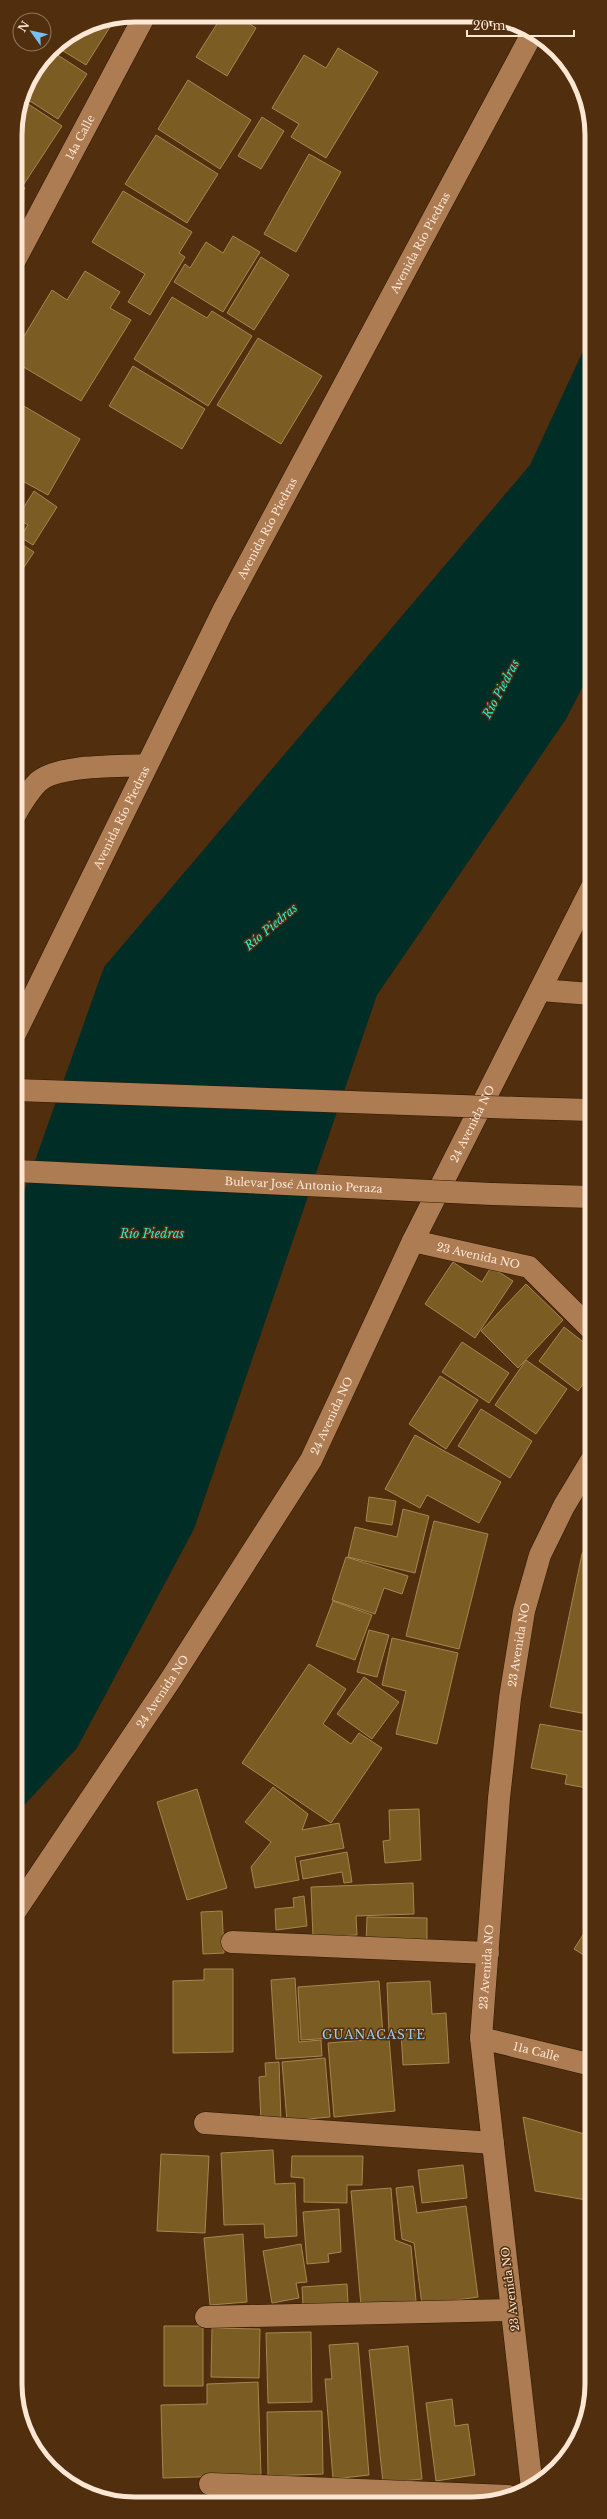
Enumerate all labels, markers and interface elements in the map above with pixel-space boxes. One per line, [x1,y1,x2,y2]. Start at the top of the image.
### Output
north arrow [12,12,52,52]
scale bar [467,12,574,38]
text: N [15,18,33,35]
text: 20 m [473,18,505,33]
street label: 14a Calle [63,112,98,162]
street label: Avenida Río Piedras [387,190,453,297]
street label: Avenida Río Piedras [234,475,300,582]
water label: Río Piedras [478,657,522,722]
street label: Avenida Río Piedras [90,764,153,872]
water label: Río Piedras [240,900,300,954]
street label: 24 Avenida NO [447,1083,498,1165]
street label: Bulevar José Antonio Peraza [224,1174,384,1196]
water label: Río Piedras [119,1226,185,1241]
street label: 23 Avenida NO [435,1240,521,1272]
street label: 24 Avenida NO [307,1374,356,1457]
street label: 23 Avenida NO [505,1601,533,1688]
street label: 24 Avenida NO [133,1652,192,1731]
street label: 23 Avenida NO [476,1924,496,2010]
district label: GUANACASTE [322,2027,426,2042]
street label: 11a Calle [512,2039,561,2064]
street label: 23 Avenida NO [498,2246,522,2332]

